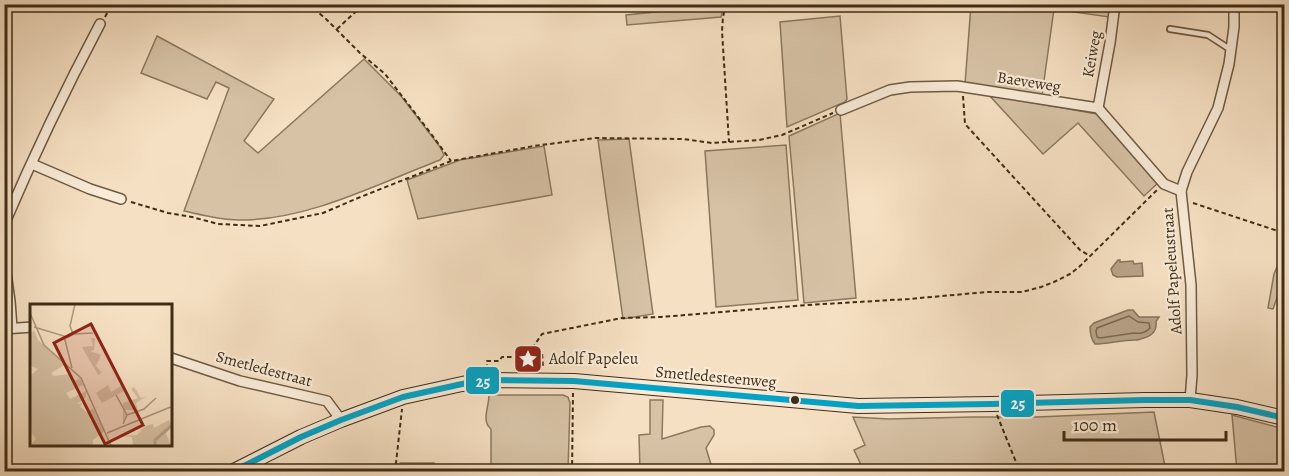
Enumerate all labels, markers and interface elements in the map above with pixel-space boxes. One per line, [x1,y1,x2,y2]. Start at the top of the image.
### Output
street label: Keiweg [1077,29,1107,79]
street label: Baeveweg [996,66,1062,98]
street label: Adolf Papeleustraat [1157,207,1187,336]
inset map [30,304,172,446]
place icon: Adolf Papeleu [512,343,544,375]
street label: Smetledestraat [213,346,315,392]
place label: Adolf Papeleu [548,348,639,370]
street label: Smetledesteenweg [655,361,777,393]
line badge: 25 [465,366,500,395]
text: 25 [476,371,490,393]
line badge: 25 [1000,389,1035,418]
text: 25 [1011,393,1025,415]
unlabelled marker [789,394,801,406]
scale bar [1064,404,1226,442]
text: 100 m [1073,413,1117,437]

